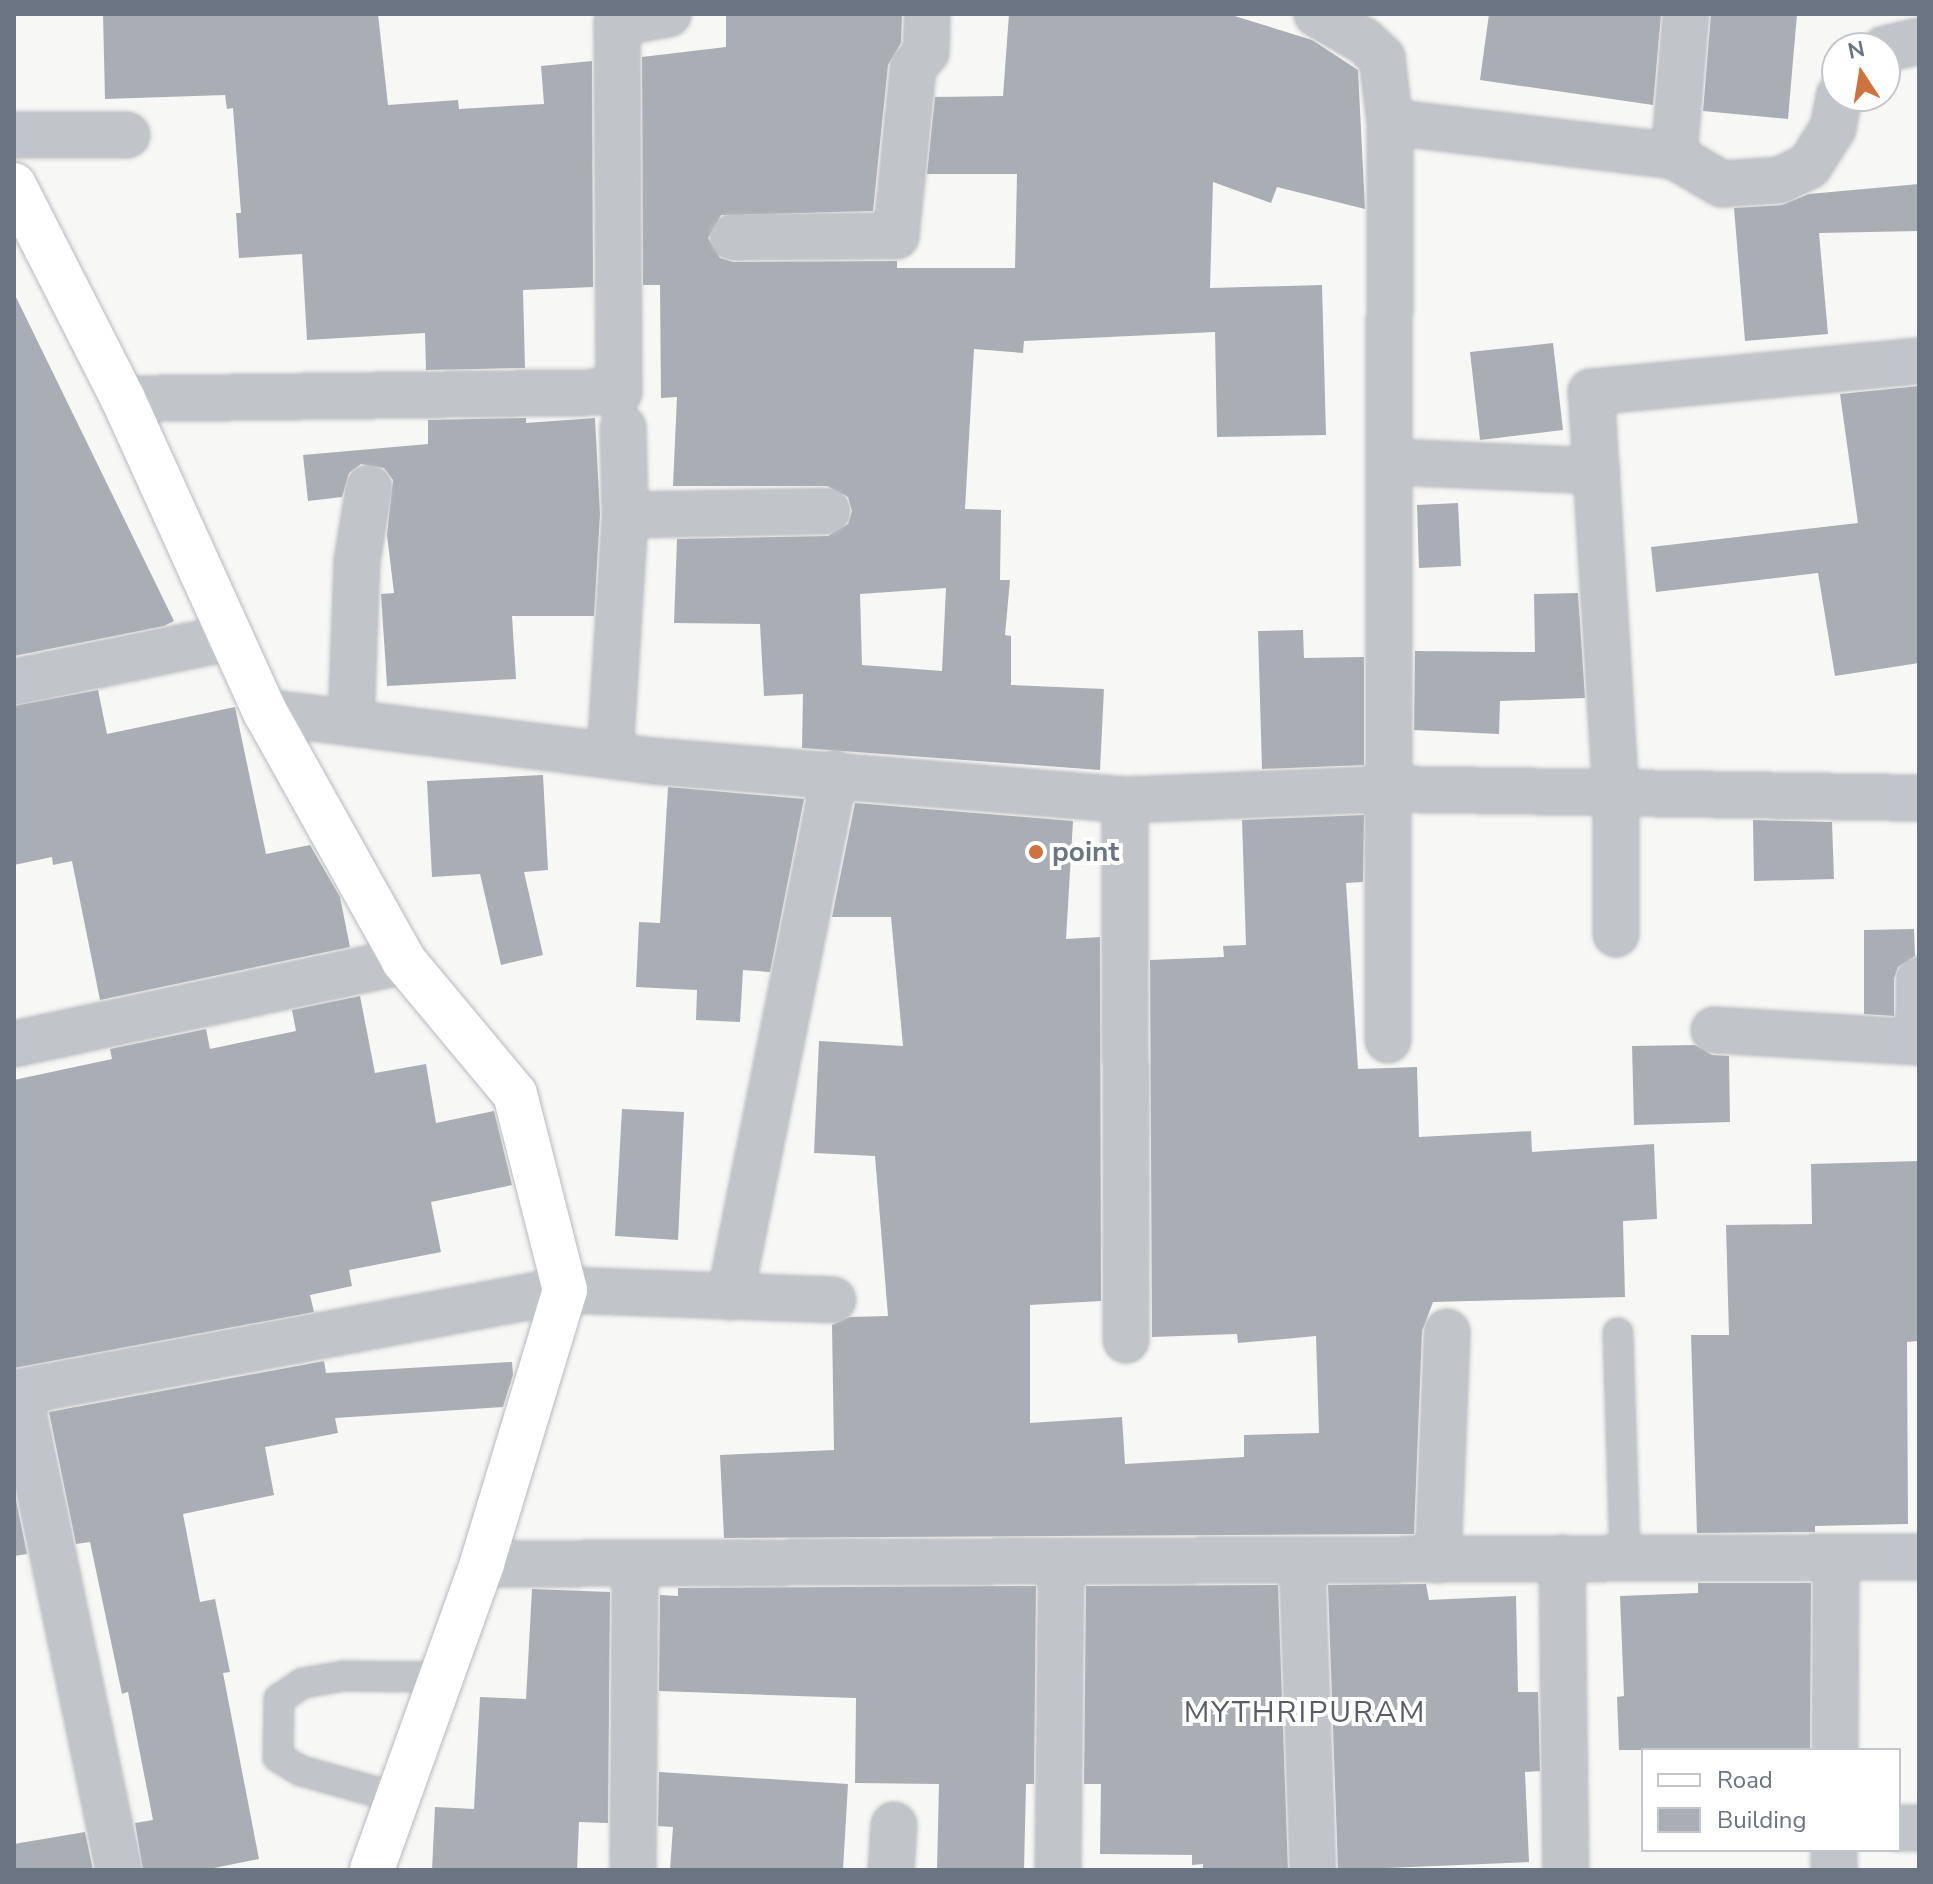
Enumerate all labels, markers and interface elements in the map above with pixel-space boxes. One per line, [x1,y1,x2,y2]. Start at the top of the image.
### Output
north arrow [1821,32,1901,112]
text: N [1845,34,1868,67]
place label: point [1052,835,1119,869]
marker: point [1027,843,1045,861]
district label: MYTHRIPURAM [1184,1695,1426,1731]
legend [1641,1748,1901,1852]
text: Road [1717,1764,1773,1796]
text: Building [1717,1804,1807,1836]

